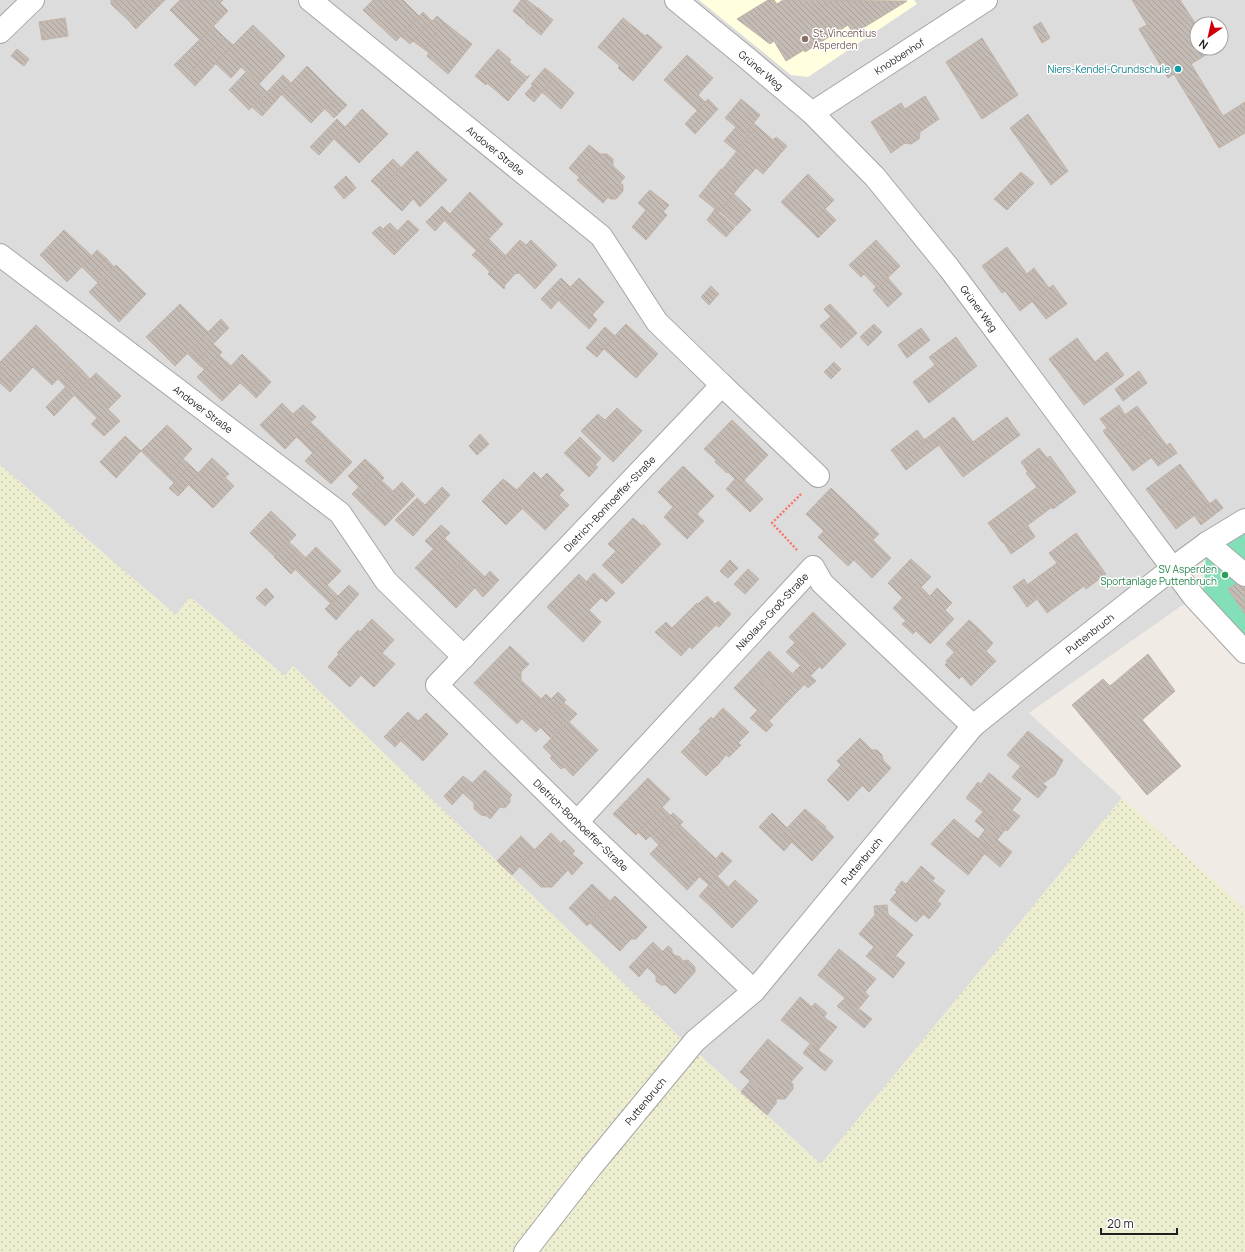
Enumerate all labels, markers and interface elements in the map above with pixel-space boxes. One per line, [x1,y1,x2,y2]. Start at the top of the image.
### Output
north arrow [1189,16,1229,56]
place label: St. Vincentius Asperden [813,26,876,52]
marker: St. Vincentius Asperden [800,34,810,44]
street label: Knobbenhof [872,35,927,78]
text: N [1196,36,1211,53]
street label: Grüner Weg [736,47,786,93]
place label: Niers-Kendel-Grundschule [1047,62,1170,76]
marker: Niers-Kendel-Grundschule [1173,64,1183,74]
street label: Andover Straße [464,123,528,179]
street label: Grüner Weg [957,282,1001,334]
street label: Andover Straße [171,382,236,436]
street label: Dietrich-Bonhoeffer-Straße [560,452,659,554]
place label: SV Asperden Sportanlage Puttenbruch [1100,562,1217,588]
street label: Nikolaus-Groß-Straße [732,569,811,653]
marker: SV Asperden Sportanlage Puttenbruch [1220,570,1230,580]
street label: Puttenbruch [1063,610,1117,657]
street label: Dietrich-Bonhoeffer-Straße [530,776,632,874]
street label: Puttenbruch [838,834,885,888]
street label: Puttenbruch [621,1074,669,1128]
scale bar [1101,1210,1177,1236]
text: 20 m [1107,1215,1134,1232]

